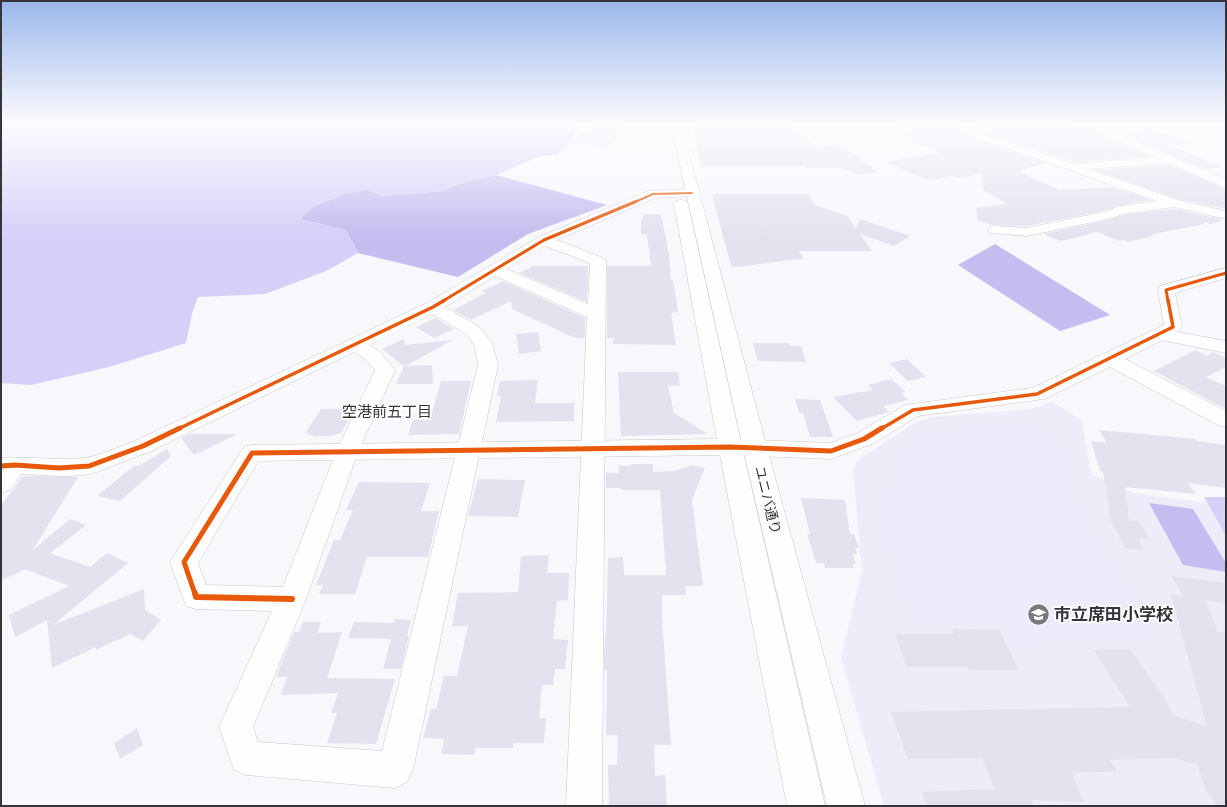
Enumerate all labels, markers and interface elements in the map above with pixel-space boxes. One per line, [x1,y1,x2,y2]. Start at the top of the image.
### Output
district label: 空港前五丁目 [342,401,432,422]
street label: ユニバ通り [750,464,786,536]
school or university icon: 市立席田小学校 [1026,601,1052,627]
place label: 市立席田小学校 [1054,602,1173,626]

